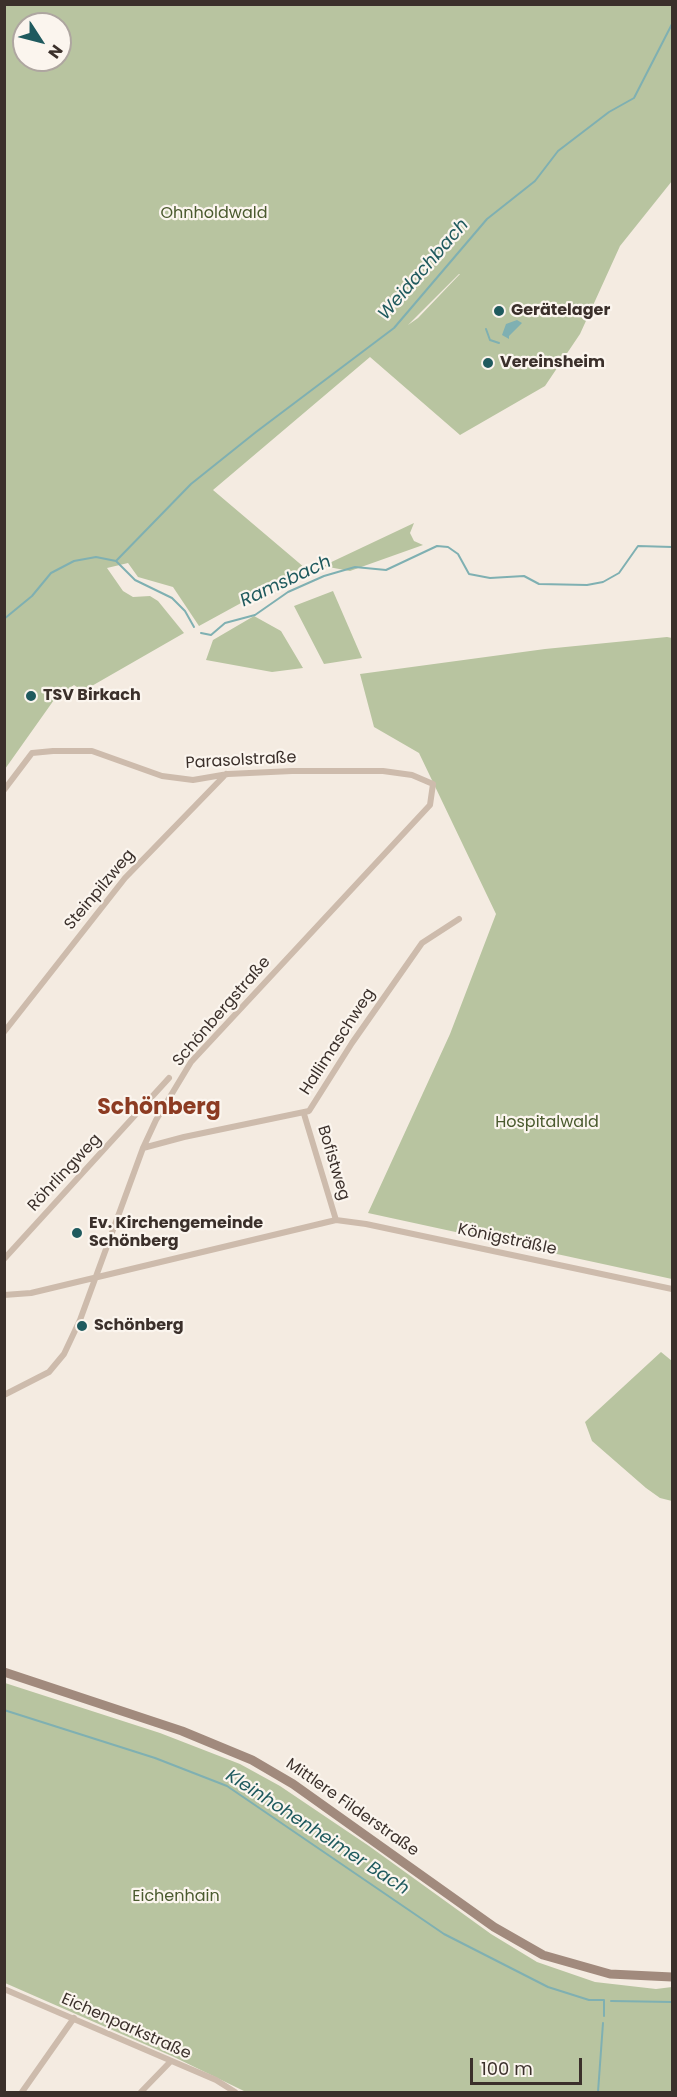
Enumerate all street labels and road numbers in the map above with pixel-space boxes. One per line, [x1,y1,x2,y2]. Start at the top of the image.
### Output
street label: Parasolstraße [185,749,297,773]
street label: Steinpilzweg [61,846,139,934]
street label: Schönbergstraße [169,953,275,1071]
street label: Hallimaschweg [296,985,380,1099]
street label: Bofistweg [313,1123,353,1203]
street label: Röhrlingweg [24,1130,106,1216]
street label: Königsträßle [456,1220,558,1260]
street label: Mittlere Filderstraße [282,1755,422,1861]
street label: Eichenparkstraße [58,1990,194,2064]

